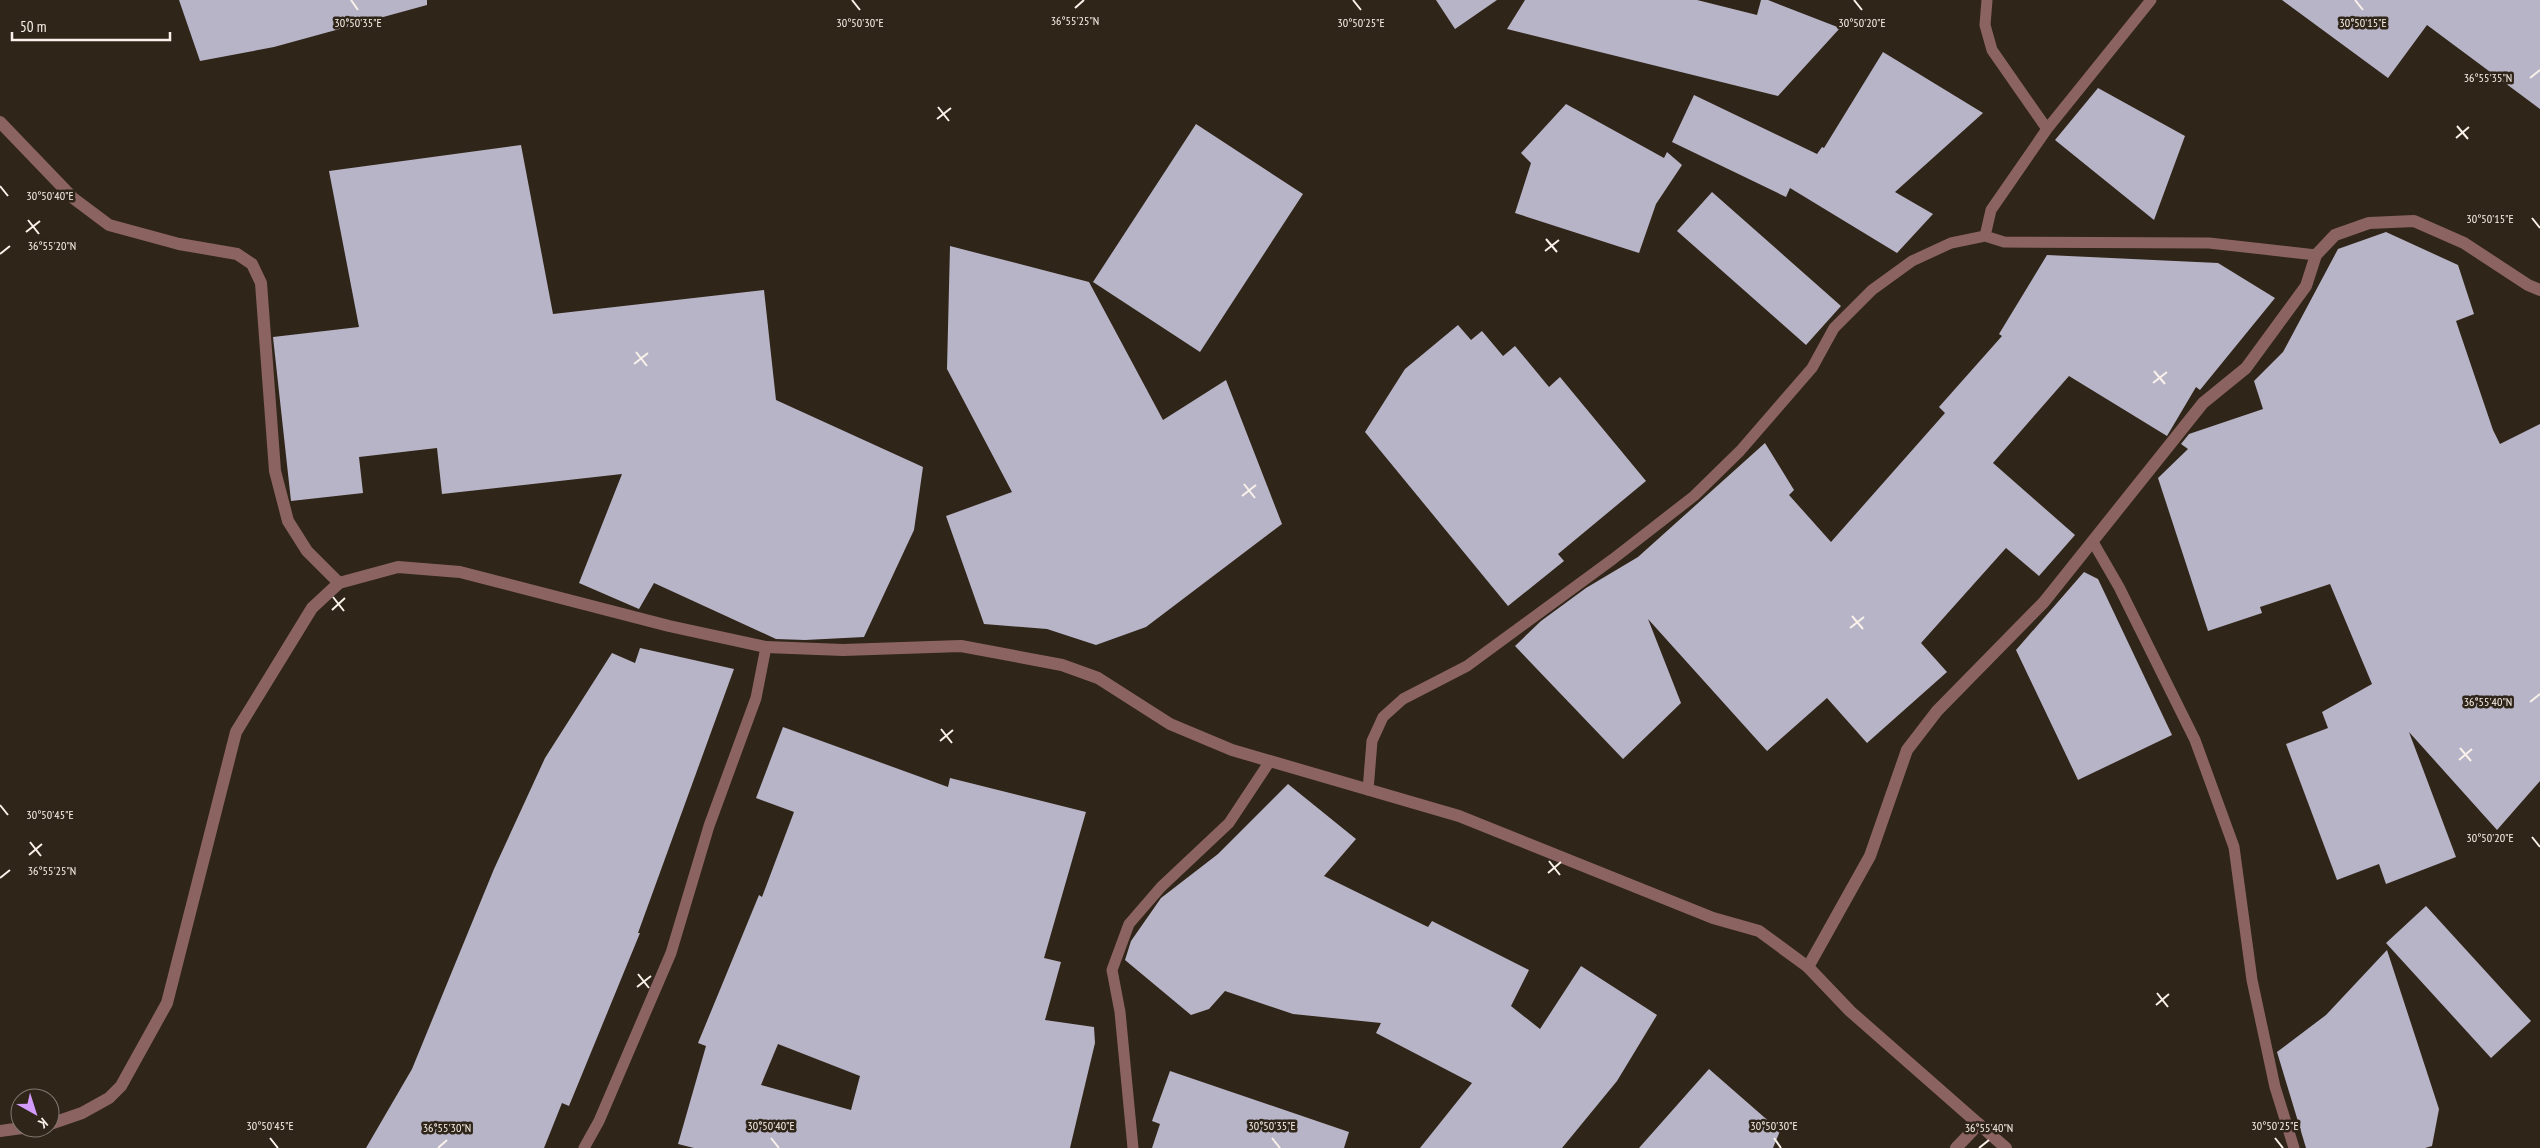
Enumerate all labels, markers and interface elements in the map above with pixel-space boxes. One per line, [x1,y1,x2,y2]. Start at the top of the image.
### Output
scale bar [12,10,170,42]
text: 36°55'25"N [1051,13,1099,28]
text: 30°50'35"E [334,15,382,30]
text: 30°50'30"E [836,15,884,30]
text: 30°50'25"E [1337,15,1385,30]
text: 30°50'20"E [1838,15,1886,30]
text: 30°50'15"E [2339,15,2387,30]
text: 50 m [20,17,46,36]
text: 36°55'35"N [2464,70,2512,85]
text: 30°50'40"E [26,188,74,203]
text: 30°50'15"E [2466,211,2514,226]
text: 36°55'20"N [28,238,76,253]
text: 36°55'40"N [2464,694,2512,709]
text: 30°50'45"E [26,807,74,822]
text: 30°50'20"E [2466,830,2514,845]
text: 36°55'25"N [28,863,76,878]
north arrow [10,1088,60,1138]
text: K [34,1114,52,1133]
text: 30°50'45"E [246,1118,294,1133]
text: 30°50'40"E [747,1118,795,1133]
text: 30°50'35"E [1248,1118,1296,1133]
text: 30°50'30"E [1750,1118,1798,1133]
text: 30°50'25"E [2251,1118,2299,1133]
text: 36°55'30"N [423,1120,471,1135]
text: 36°55'40"N [1965,1120,2013,1135]

